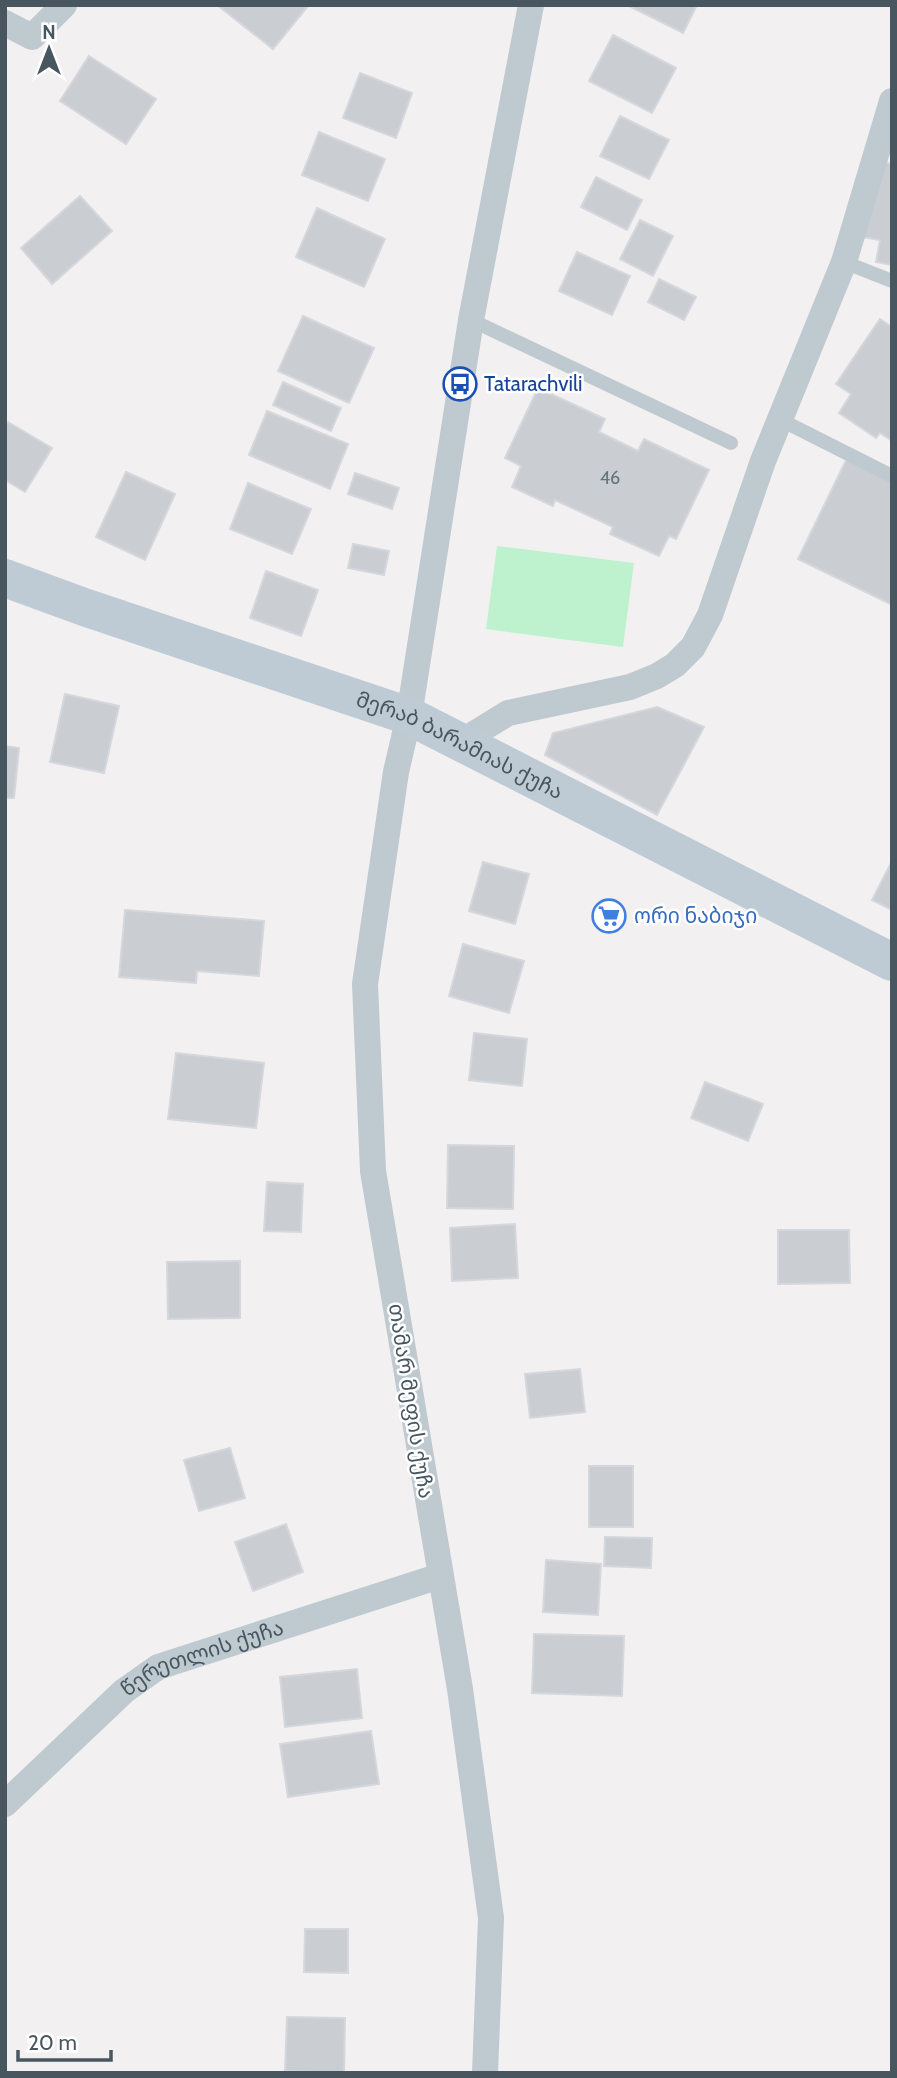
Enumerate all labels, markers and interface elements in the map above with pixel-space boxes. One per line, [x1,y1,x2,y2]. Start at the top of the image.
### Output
north arrow [14,14,84,84]
text: N [42,21,56,44]
bus stop icon: Tatarachvili [441,365,479,403]
place label: Tatarachvili [484,371,582,396]
house number: 46 [600,467,620,489]
street label: მერაბ ბარამიას ქუჩა [353,686,567,804]
supermarket icon: ორი ნაბიჯი [590,897,628,935]
place label: ორი ნაბიჯი [634,903,757,928]
street label: თამარ მეფის ქუჩა [384,1302,439,1500]
street label: წერეთლის ქუჩა [116,1614,286,1701]
scale bar [18,2018,110,2062]
text: 20 m [28,2030,77,2055]

